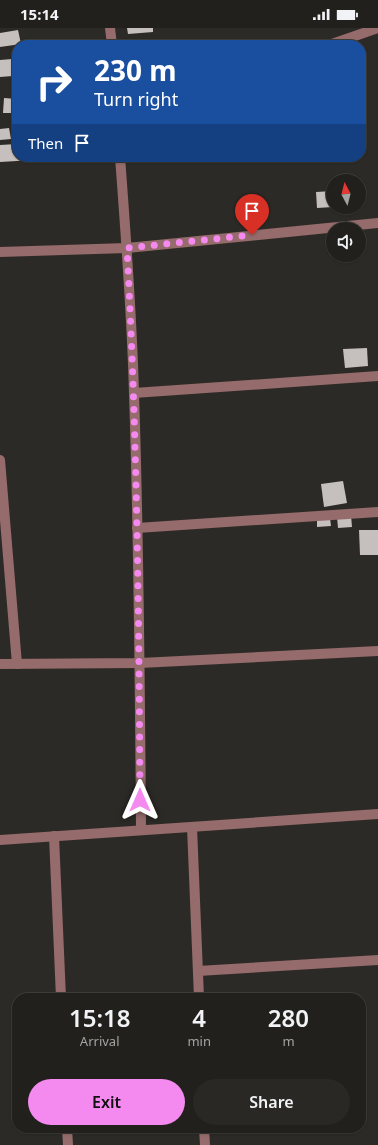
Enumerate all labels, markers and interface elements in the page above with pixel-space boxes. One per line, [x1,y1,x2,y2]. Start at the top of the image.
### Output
text: 15:14 [20,4,59,24]
text: 230 m [94,51,177,89]
icon: right [28,56,80,108]
text: Turn right [94,87,178,111]
icon: arrive [71,132,93,154]
text: Then [28,133,63,153]
north arrow [326,174,366,214]
map controls [326,174,366,262]
pin [235,194,269,235]
icon: arrive [241,200,263,222]
button: sound [326,222,366,262]
position arrow [119,779,161,821]
text: 15:18 [69,1001,130,1034]
text: 4 [192,1001,206,1034]
text: 280 [268,1001,309,1034]
text: Arrival [80,1032,120,1050]
text: min [187,1032,211,1050]
text: m [282,1032,295,1050]
button: Exit [28,1079,185,1125]
button: Share [193,1079,350,1125]

